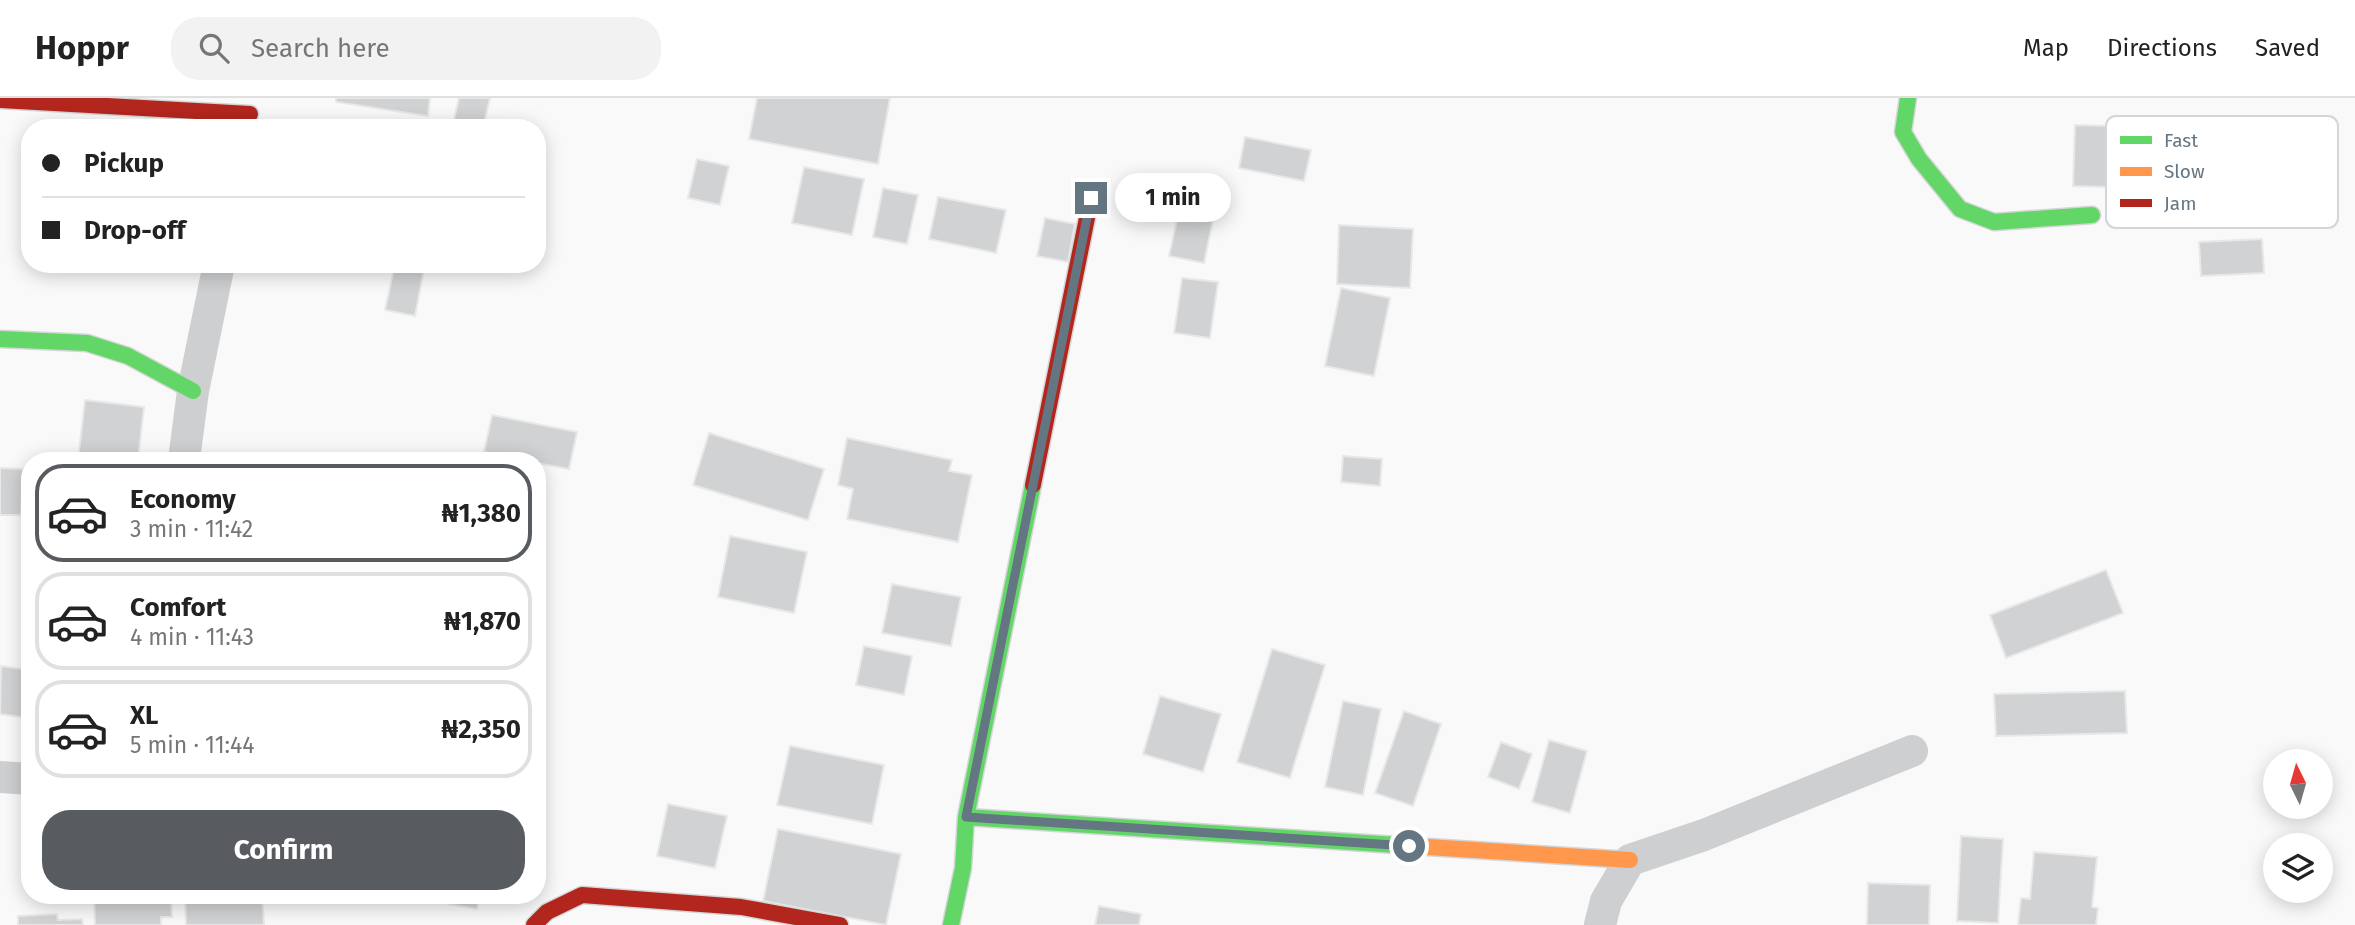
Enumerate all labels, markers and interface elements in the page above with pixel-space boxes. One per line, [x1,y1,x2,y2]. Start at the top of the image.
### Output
search box [171,17,661,80]
text: Hoppr [35,28,129,68]
icon: search [195,29,233,67]
text: Search here [251,33,390,64]
text: Map [2023,34,2069,62]
text: Directions [2107,34,2217,62]
text: Saved [2255,34,2320,62]
legend [2106,116,2338,228]
text: Fast [2164,129,2198,152]
text: Pickup [84,148,164,179]
text: Slow [2164,160,2205,183]
callout: 1 min [1116,174,1231,222]
route end [1075,182,1107,214]
text: 1 min [1145,183,1201,211]
text: Jam [2164,192,2196,215]
text: Drop-off [84,215,186,246]
icon: car [46,482,109,545]
text: Economy [130,484,236,515]
text: ₦1,380 [441,498,521,529]
text: 3 min · 11:42 [130,515,253,543]
icon: car [46,590,109,653]
text: Comfort [130,592,226,623]
text: ₦1,870 [444,606,521,637]
text: 4 min · 11:43 [130,623,254,651]
icon: car [46,698,109,761]
text: XL [130,700,158,731]
text: ₦2,350 [441,714,521,745]
text: 5 min · 11:44 [130,731,254,759]
north arrow [2263,749,2333,819]
map controls [2263,749,2333,903]
button: Confirm [42,810,525,890]
route start [1393,830,1425,862]
button: layers [2263,833,2333,903]

